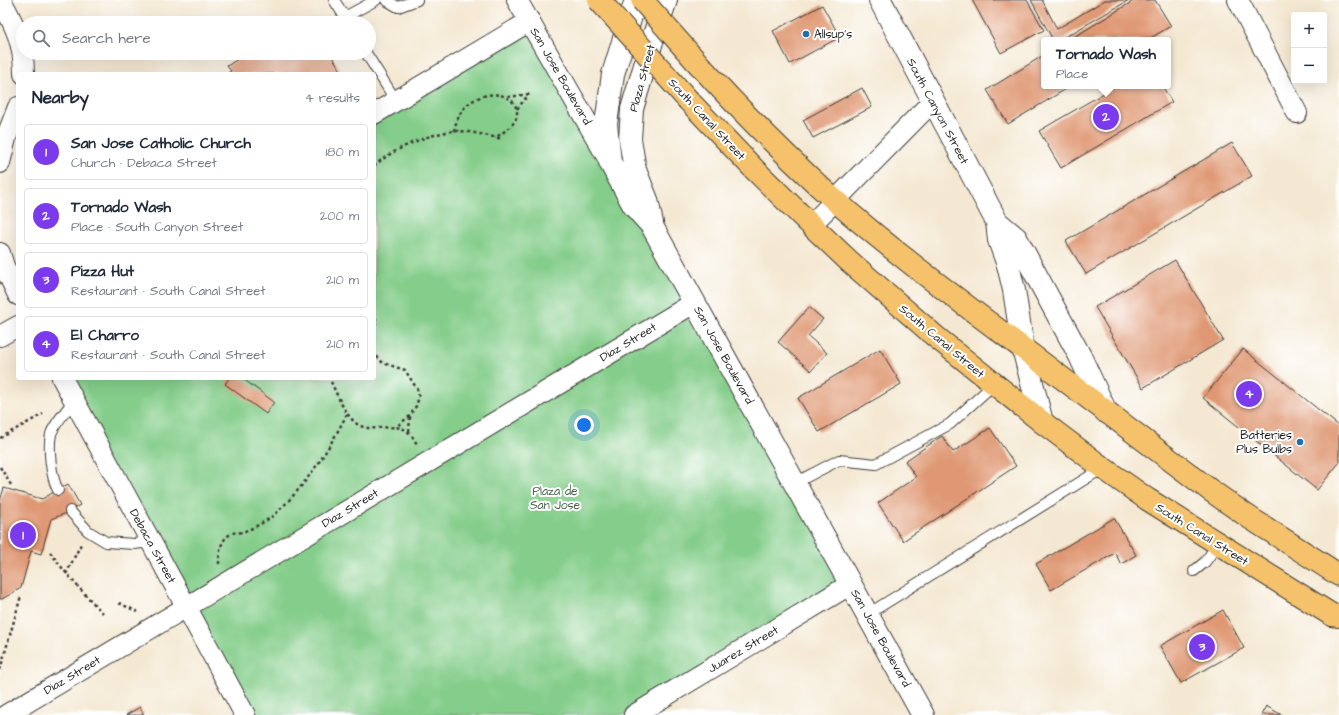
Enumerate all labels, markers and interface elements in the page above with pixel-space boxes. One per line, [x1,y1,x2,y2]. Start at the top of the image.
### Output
map controls [1291,12,1327,84]
button: + [1291,12,1327,48]
search box [16,16,376,60]
street label: San Jose Boulevard [526,24,595,128]
place label: Allsup's [814,26,852,43]
icon: search [30,27,52,49]
text: Search here [62,28,151,49]
marker: Allsup's [801,29,811,39]
popup [1041,37,1171,89]
street label: Plaza Street [625,42,660,114]
text: Tornado Wash [1056,44,1156,65]
button: − [1291,48,1327,84]
street label: South Canyon Street [901,55,973,168]
text: Place [1056,65,1088,83]
street label: South Canal Street [664,75,749,164]
text: Nearby [32,86,89,110]
text: 4 results [305,89,360,107]
pin: 2 [1093,102,1119,132]
text: San Jose Catholic Church [71,133,251,154]
text: 1 [45,143,47,161]
text: 180 m [325,143,359,161]
text: Church · Debaca Street [71,154,217,172]
text: Tornado Wash [71,197,171,218]
text: 2 [42,207,50,225]
text: 200 m [320,207,359,225]
text: Place · South Canyon Street [71,218,243,236]
text: Pizza Hut [71,261,134,282]
text: 3 [43,271,49,289]
text: 210 m [326,271,359,289]
text: Restaurant · South Canal Street [71,282,266,300]
street label: South Canal Street [895,301,988,382]
street label: San Jose Boulevard [689,303,758,407]
street label: Diaz Street [597,319,660,366]
text: El Charro [71,325,139,346]
text: 4 [42,335,50,353]
text: 210 m [326,335,359,353]
text: Restaurant · South Canal Street [71,346,266,364]
pin: 4 [1236,379,1262,409]
your location [574,415,594,435]
place label: Batteries Plus Bulbs [1236,427,1292,458]
marker: Batteries Plus Bulbs [1295,437,1305,447]
park label: Plaza de San Jose [530,483,581,514]
street label: Diaz Street [319,485,382,532]
street label: South Canal Street [1152,499,1252,570]
street label: Debaca Street [125,506,180,587]
pin: 1 [10,520,36,550]
street label: San Jose Boulevard [846,586,915,690]
street label: Juarez Street [705,622,782,677]
pin: 3 [1189,632,1215,662]
street label: Diaz Street [41,652,104,699]

